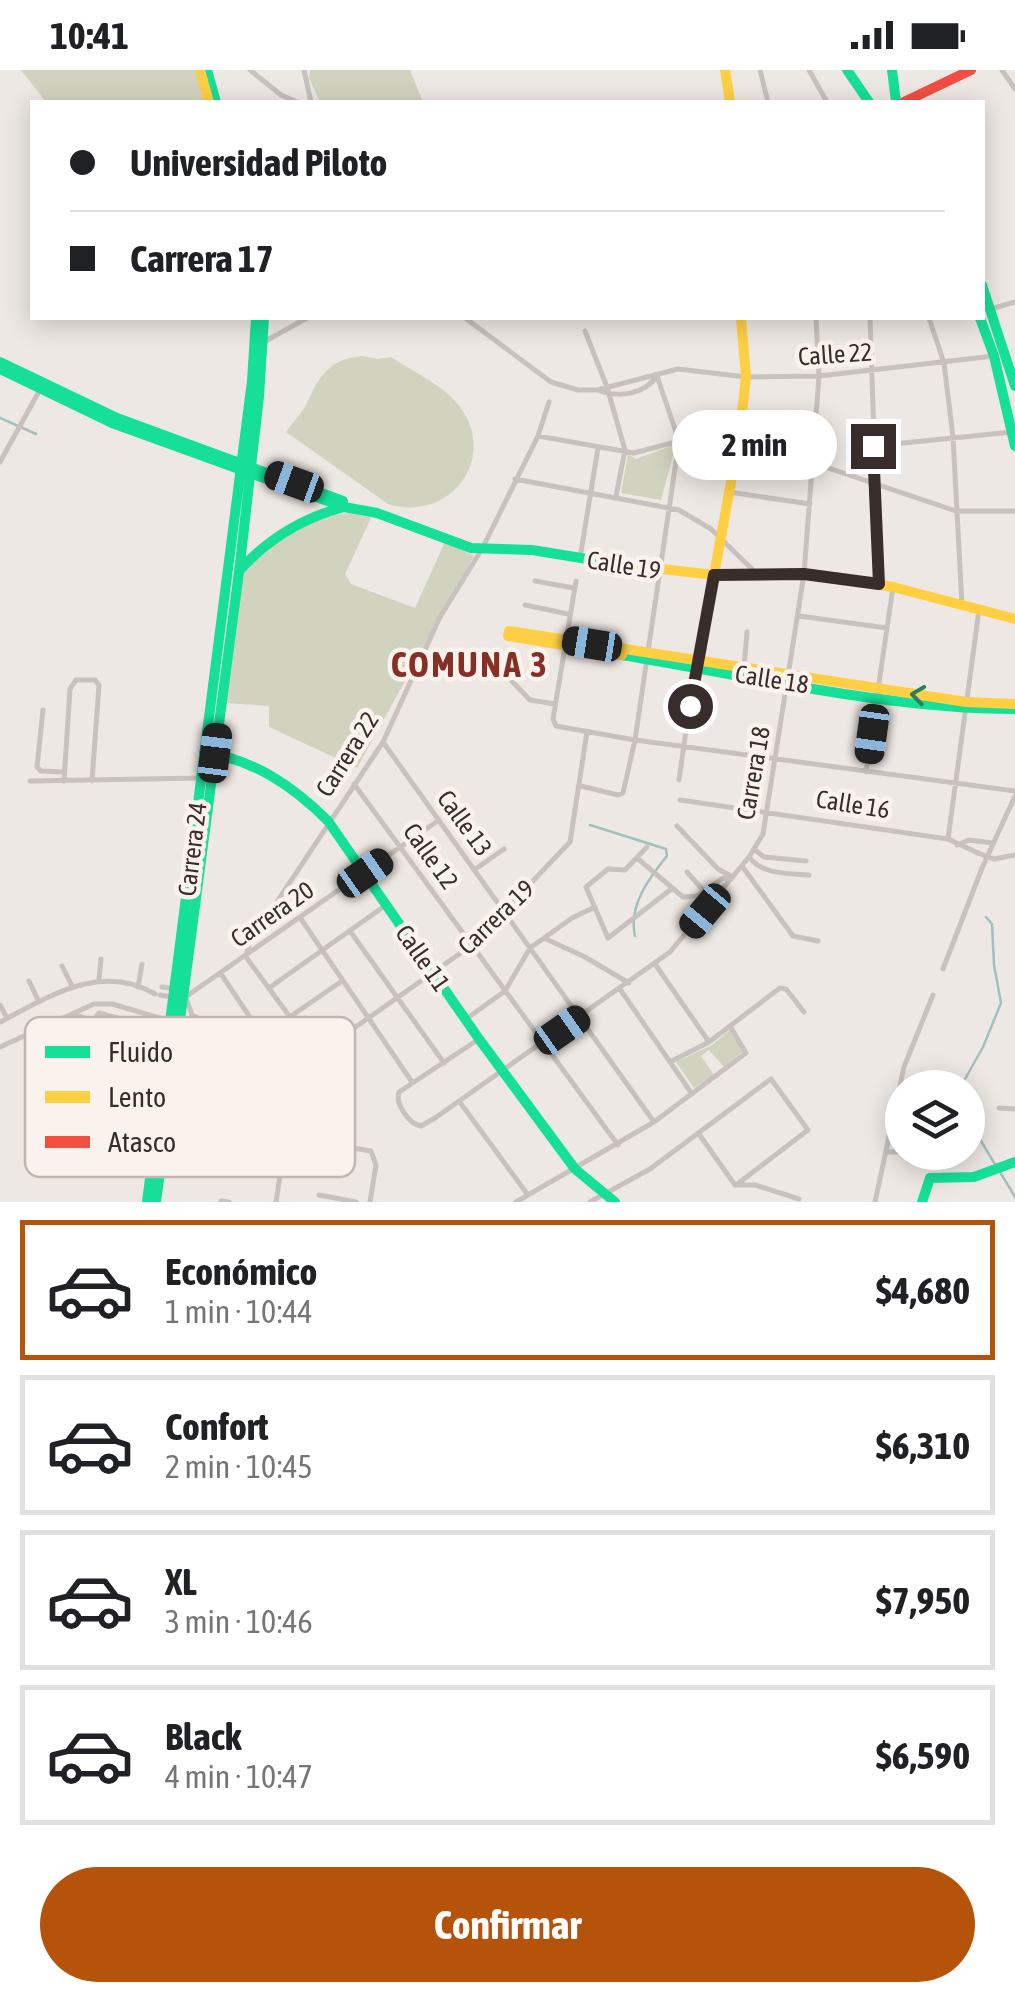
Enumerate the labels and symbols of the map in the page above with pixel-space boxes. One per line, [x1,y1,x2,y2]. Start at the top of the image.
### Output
street label: Calle 22 [797,337,873,371]
callout: 2 min [673,411,838,481]
route end [851,424,896,469]
car [261,458,327,506]
street label: Calle 19 [585,545,663,585]
car [560,624,624,664]
district label: COMUNA 3 [391,644,549,684]
street label: Calle 18 [733,659,811,699]
route start [668,684,713,729]
one-way arrow [910,685,926,706]
car [853,702,891,766]
street label: Carrera 22 [310,707,384,801]
car [196,721,234,785]
street label: Carrera 18 [731,724,775,822]
street label: Calle 16 [814,784,892,824]
street label: Calle 13 [432,785,498,861]
street label: Carrera 24 [172,800,212,898]
street label: Calle 12 [398,818,464,894]
car [332,844,398,902]
street label: Carrera 19 [452,874,540,960]
street label: Carrera 20 [225,875,319,953]
car [674,878,736,944]
street label: Calle 11 [390,920,456,996]
car [529,1001,595,1059]
legend [25,1017,355,1177]
text: Fluido [108,1036,173,1068]
text: Lento [108,1081,166,1113]
text: Atasco [108,1126,176,1158]

